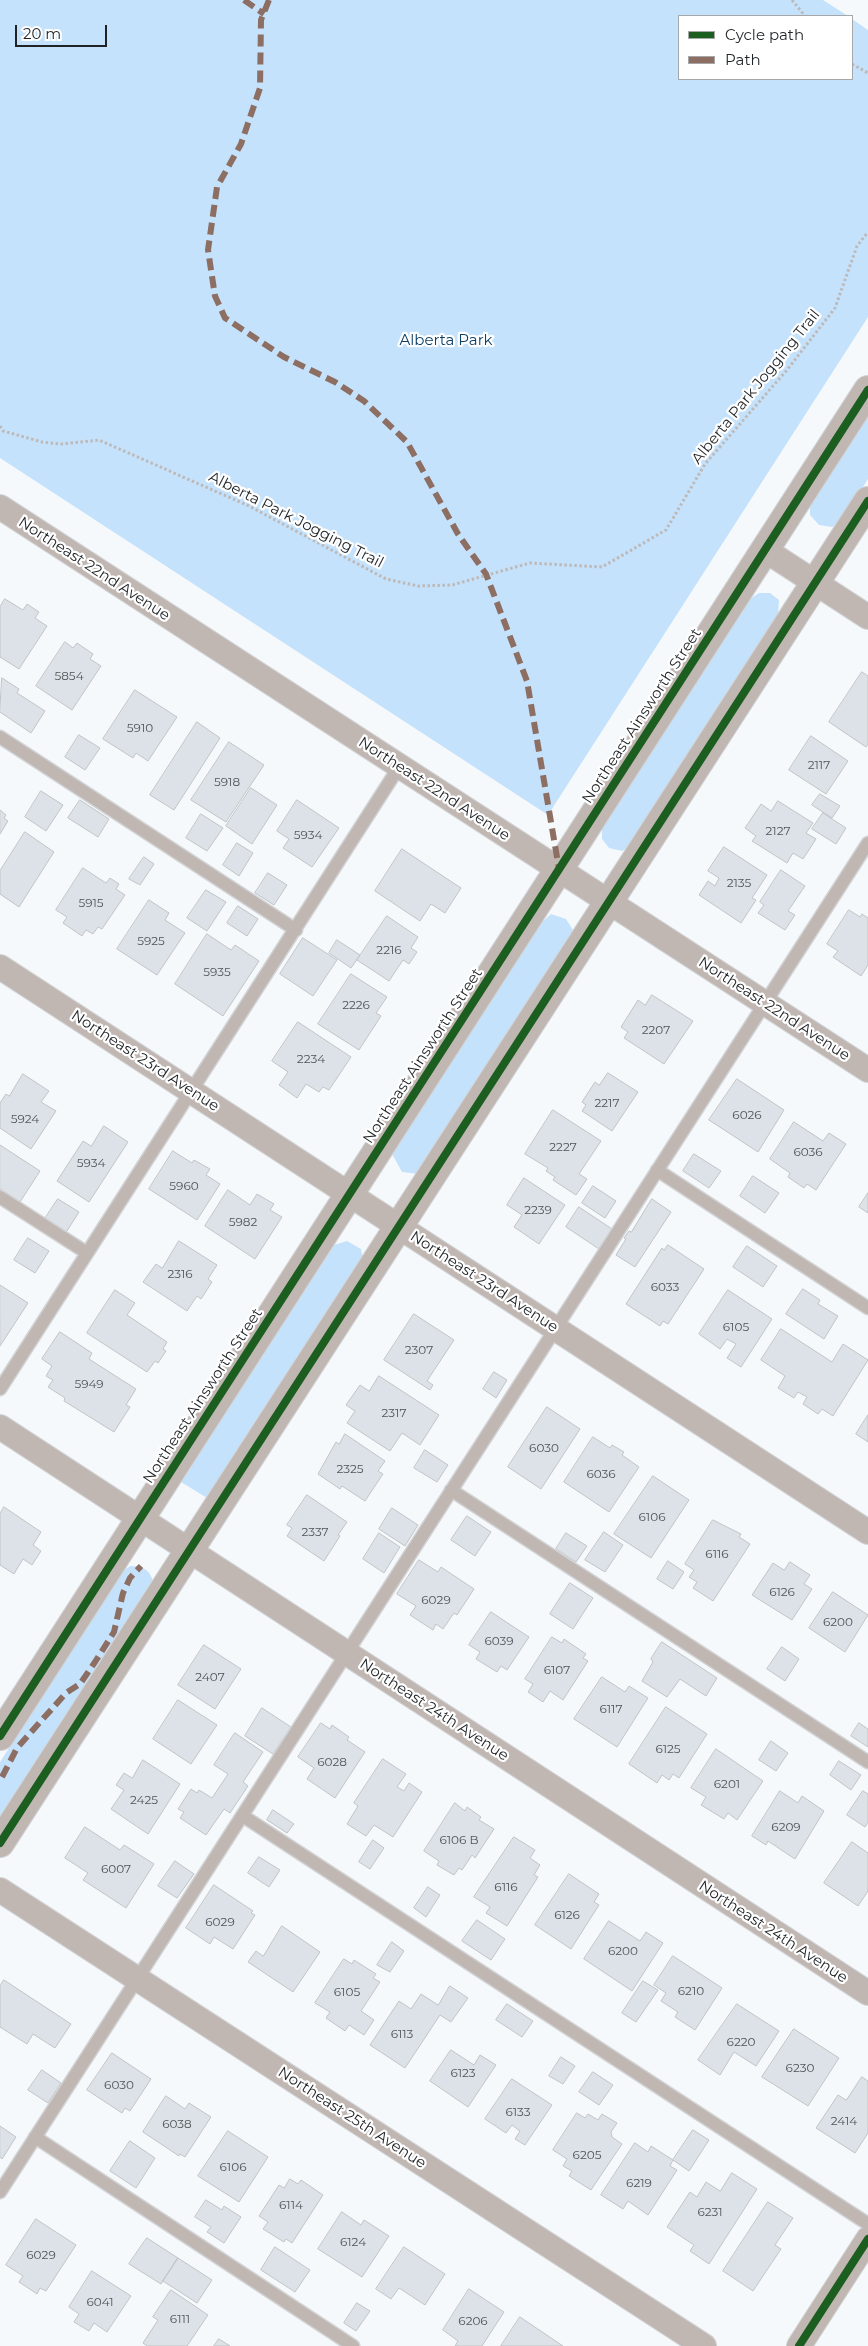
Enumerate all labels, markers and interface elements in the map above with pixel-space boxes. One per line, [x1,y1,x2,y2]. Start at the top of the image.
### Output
scale bar [18,15,110,47]
legend [678,15,853,80]
text: 20 m [23,24,61,43]
text: Cycle path [725,25,804,44]
text: Path [725,50,761,69]
street label: Alberta Park Jogging Trail [688,306,824,468]
park label: Alberta Park [399,332,493,350]
street label: Alberta Park Jogging Trail [206,468,386,572]
street label: Northeast 22nd Avenue [15,513,173,625]
street label: Northeast Ainsworth Street [579,625,705,807]
house number: 5854 [54,669,84,683]
house number: 5910 [127,721,153,735]
street label: Northeast 22nd Avenue [355,733,513,845]
house number: 2117 [808,758,830,772]
house number: 5918 [214,775,240,789]
house number: 2127 [765,824,791,838]
house number: 5934 [294,828,322,842]
house number: 2135 [727,876,751,890]
house number: 5915 [78,896,104,910]
house number: 5925 [137,934,165,948]
house number: 2216 [376,943,402,957]
street label: Northeast 22nd Avenue [695,953,853,1065]
house number: 5935 [203,965,231,979]
street label: Northeast Ainsworth Street [360,965,486,1147]
house number: 2226 [342,998,370,1012]
street label: Northeast 23rd Avenue [68,1006,222,1116]
house number: 2207 [642,1023,670,1037]
house number: 2234 [297,1052,325,1066]
house number: 2217 [594,1096,620,1110]
house number: 6026 [732,1108,762,1122]
house number: 5924 [11,1112,39,1126]
house number: 2227 [549,1140,577,1154]
house number: 6036 [793,1145,823,1159]
house number: 5934 [77,1156,105,1170]
house number: 5960 [169,1179,199,1193]
house number: 2239 [524,1203,552,1217]
house number: 5982 [229,1215,257,1229]
street label: Northeast 23rd Avenue [407,1227,561,1337]
house number: 2316 [167,1267,193,1281]
house number: 6033 [651,1280,679,1294]
street label: Northeast Ainsworth Street [140,1305,266,1487]
house number: 6105 [723,1320,749,1334]
house number: 2307 [405,1343,433,1357]
house number: 5949 [74,1377,104,1391]
house number: 2317 [382,1406,406,1420]
house number: 6030 [529,1441,559,1455]
house number: 2325 [336,1462,364,1476]
house number: 6036 [586,1467,616,1481]
house number: 6106 [639,1510,665,1524]
house number: 2337 [301,1525,329,1539]
house number: 6116 [705,1547,729,1561]
house number: 6126 [769,1585,795,1599]
house number: 6029 [421,1593,451,1607]
house number: 6200 [823,1615,853,1629]
house number: 6039 [484,1634,514,1648]
street label: Northeast 24th Avenue [356,1655,512,1765]
house number: 6107 [544,1663,570,1677]
house number: 2407 [195,1670,225,1684]
house number: 6117 [599,1702,623,1716]
house number: 6125 [655,1742,681,1756]
house number: 6028 [317,1755,347,1769]
house number: 6201 [714,1777,740,1791]
house number: 2425 [130,1793,158,1807]
house number: 6209 [771,1820,801,1834]
house number: 6106 B [439,1833,479,1847]
house number: 6007 [101,1862,131,1876]
street label: Northeast 24th Avenue [695,1877,851,1987]
house number: 6116 [494,1880,518,1894]
house number: 6126 [554,1908,580,1922]
house number: 6029 [205,1915,235,1929]
house number: 6200 [608,1944,638,1958]
house number: 6210 [678,1984,704,1998]
house number: 6105 [334,1985,360,1999]
house number: 6113 [391,2027,413,2041]
house number: 6220 [727,2035,755,2049]
house number: 6230 [786,2061,814,2075]
street label: Northeast 25th Avenue [275,2063,429,2173]
house number: 6123 [450,2066,476,2080]
house number: 6030 [104,2078,134,2092]
house number: 6133 [505,2105,531,2119]
house number: 2414 [831,2114,857,2128]
house number: 6038 [162,2117,192,2131]
house number: 6205 [573,2148,601,2162]
house number: 6106 [220,2160,246,2174]
house number: 6219 [626,2176,652,2190]
house number: 6114 [279,2198,303,2212]
house number: 6231 [697,2205,723,2219]
house number: 6124 [340,2235,366,2249]
house number: 6029 [26,2248,56,2262]
house number: 6041 [86,2295,114,2309]
house number: 6111 [170,2312,190,2326]
house number: 6206 [458,2314,488,2328]

